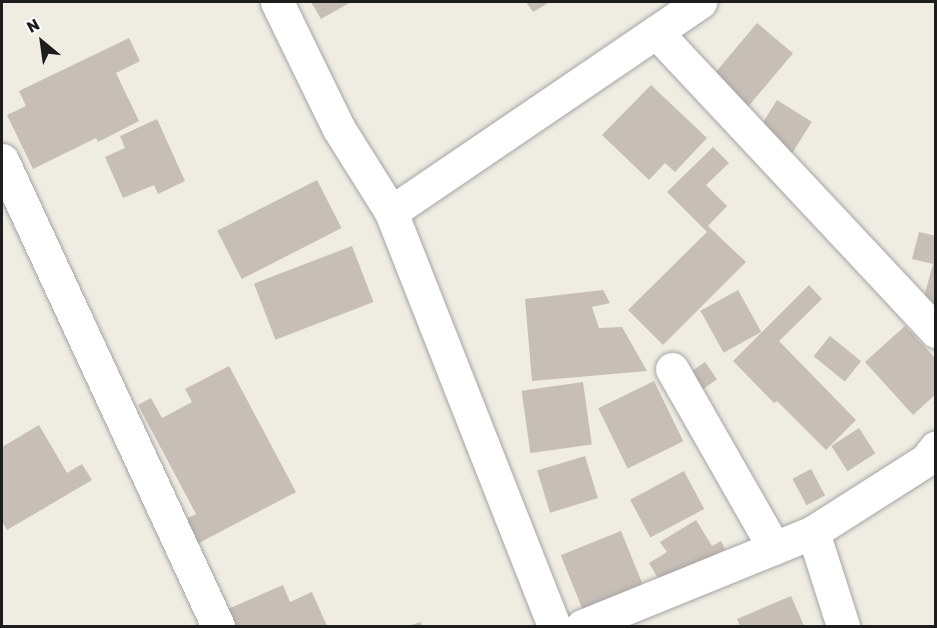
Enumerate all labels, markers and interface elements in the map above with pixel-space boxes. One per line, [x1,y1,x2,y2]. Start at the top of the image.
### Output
north arrow [12,12,72,72]
text: N [23,15,43,37]

